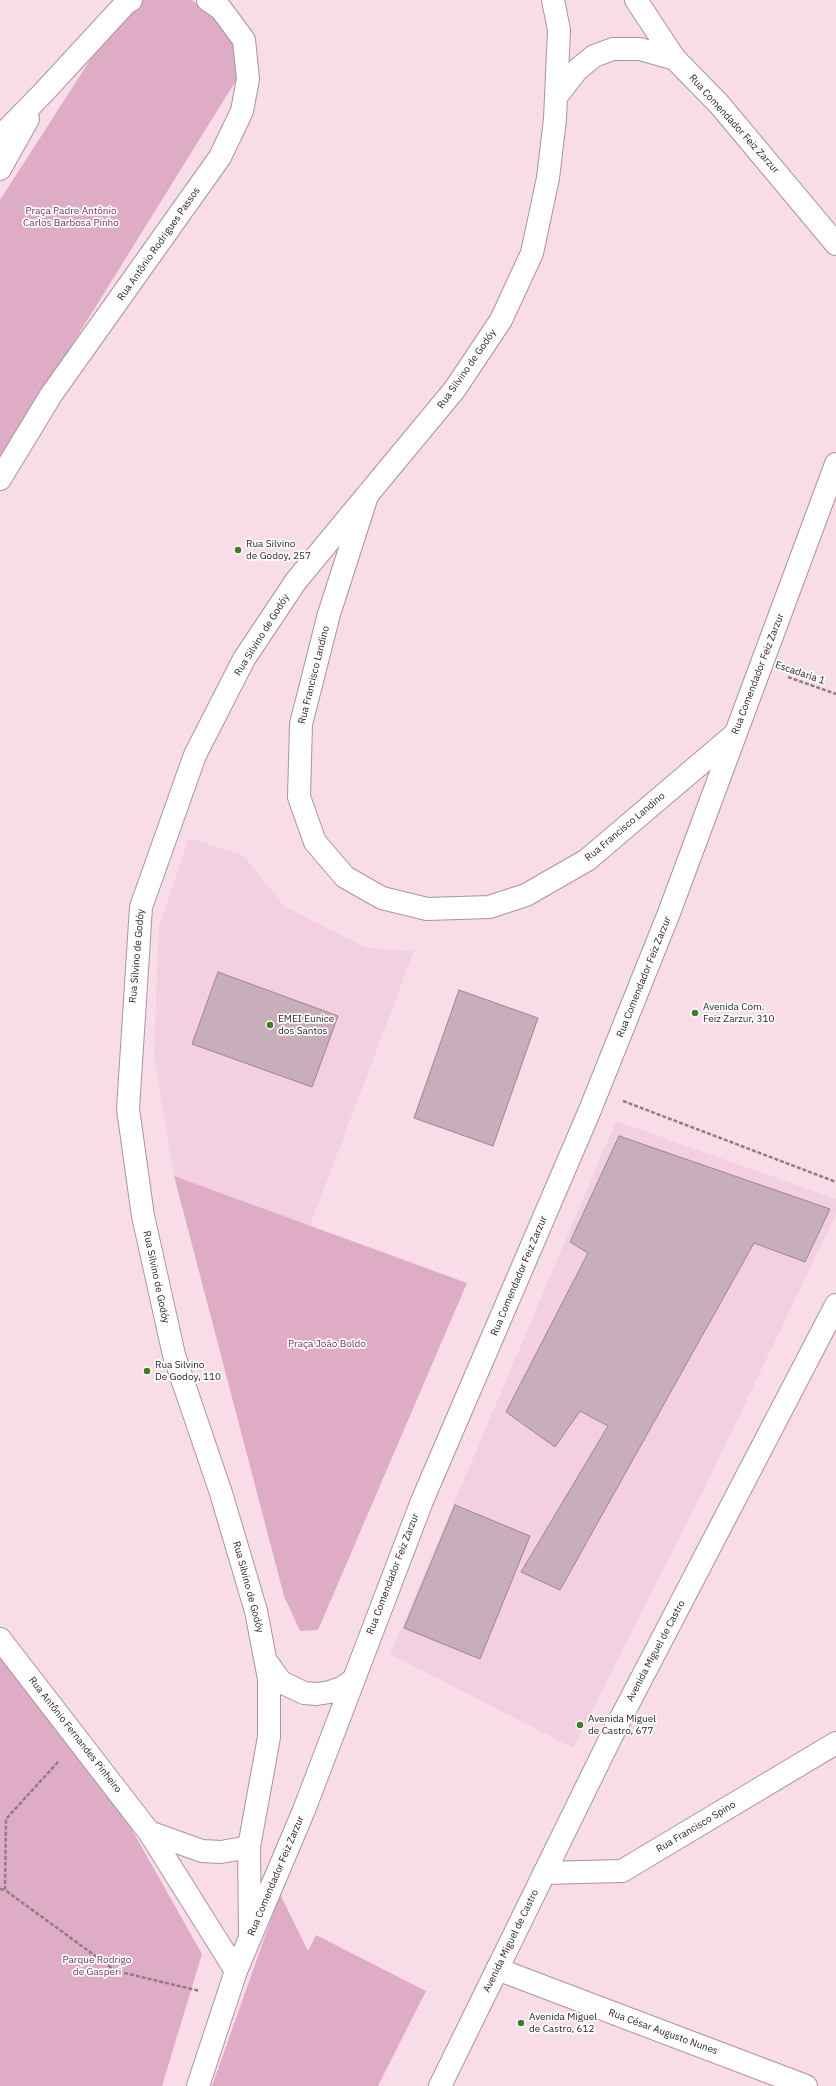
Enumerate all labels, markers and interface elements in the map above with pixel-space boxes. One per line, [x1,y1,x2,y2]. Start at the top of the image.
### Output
street label: Rua Comendador Feiz Zarzur [686,72,782,176]
street label: Rua Antônio Rodrigues Passos [115,185,203,303]
park label: Praça Padre Antônio Carlos Barbosa Pinho [23,205,119,228]
street label: Rua Silvino de Godóy [435,327,499,411]
place label: Rua Silvino de Godoy, 257 [246,538,311,562]
marker: Rua Silvino de Godoy, 257 [233,545,243,555]
street label: Rua Silvino de Godóy [232,592,292,678]
street label: Rua Comendador Feiz Zarzur [729,612,787,736]
street label: Rua Francisco Landino [296,625,332,725]
street label: Escadaria 1 [773,659,827,687]
street label: Rua Francisco Landino [583,790,667,864]
street label: Rua Silvino de Godóy [127,909,147,1003]
street label: Rua Comendador Feiz Zarzur [614,915,674,1039]
place label: Avenida Com. Feiz Zarzur, 310 [703,1001,774,1024]
marker: Avenida Com. Feiz Zarzur, 310 [690,1008,700,1018]
place label: EMEI Eunice dos Santos [278,1013,334,1036]
marker: EMEI Eunice dos Santos [265,1020,275,1030]
street label: Rua Comendador Feiz Zarzur [488,1214,550,1338]
street label: Rua Silvino de Godóy [140,1230,172,1324]
park label: Praça João Boldo [288,1338,366,1350]
place label: Rua Silvino De Godoy, 110 [155,1359,221,1382]
marker: Rua Silvino De Godoy, 110 [142,1366,152,1376]
street label: Rua Comendador Feiz Zarzur [364,1512,422,1636]
street label: Rua Silvino de Godóy [230,1540,266,1634]
street label: Avenida Miguel de Castro [624,1598,688,1704]
street label: Rua Antônio Fernandes Pinheiro [26,1675,124,1795]
place label: Avenida Miguel de Castro, 677 [588,1713,656,1736]
marker: Avenida Miguel de Castro, 677 [575,1720,585,1730]
street label: Rua Francisco Spino [654,1799,738,1855]
street label: Rua Comendador Feiz Zarzur [245,1814,307,1938]
street label: Avenida Miguel de Castro [481,1888,541,1994]
park label: Parque Rodrigo de Gasperi [63,1954,131,1978]
street label: Rua César Augusto Nunes [607,2007,719,2057]
place label: Avenida Miguel de Castro, 612 [529,2011,597,2034]
marker: Avenida Miguel de Castro, 612 [516,2018,526,2028]

